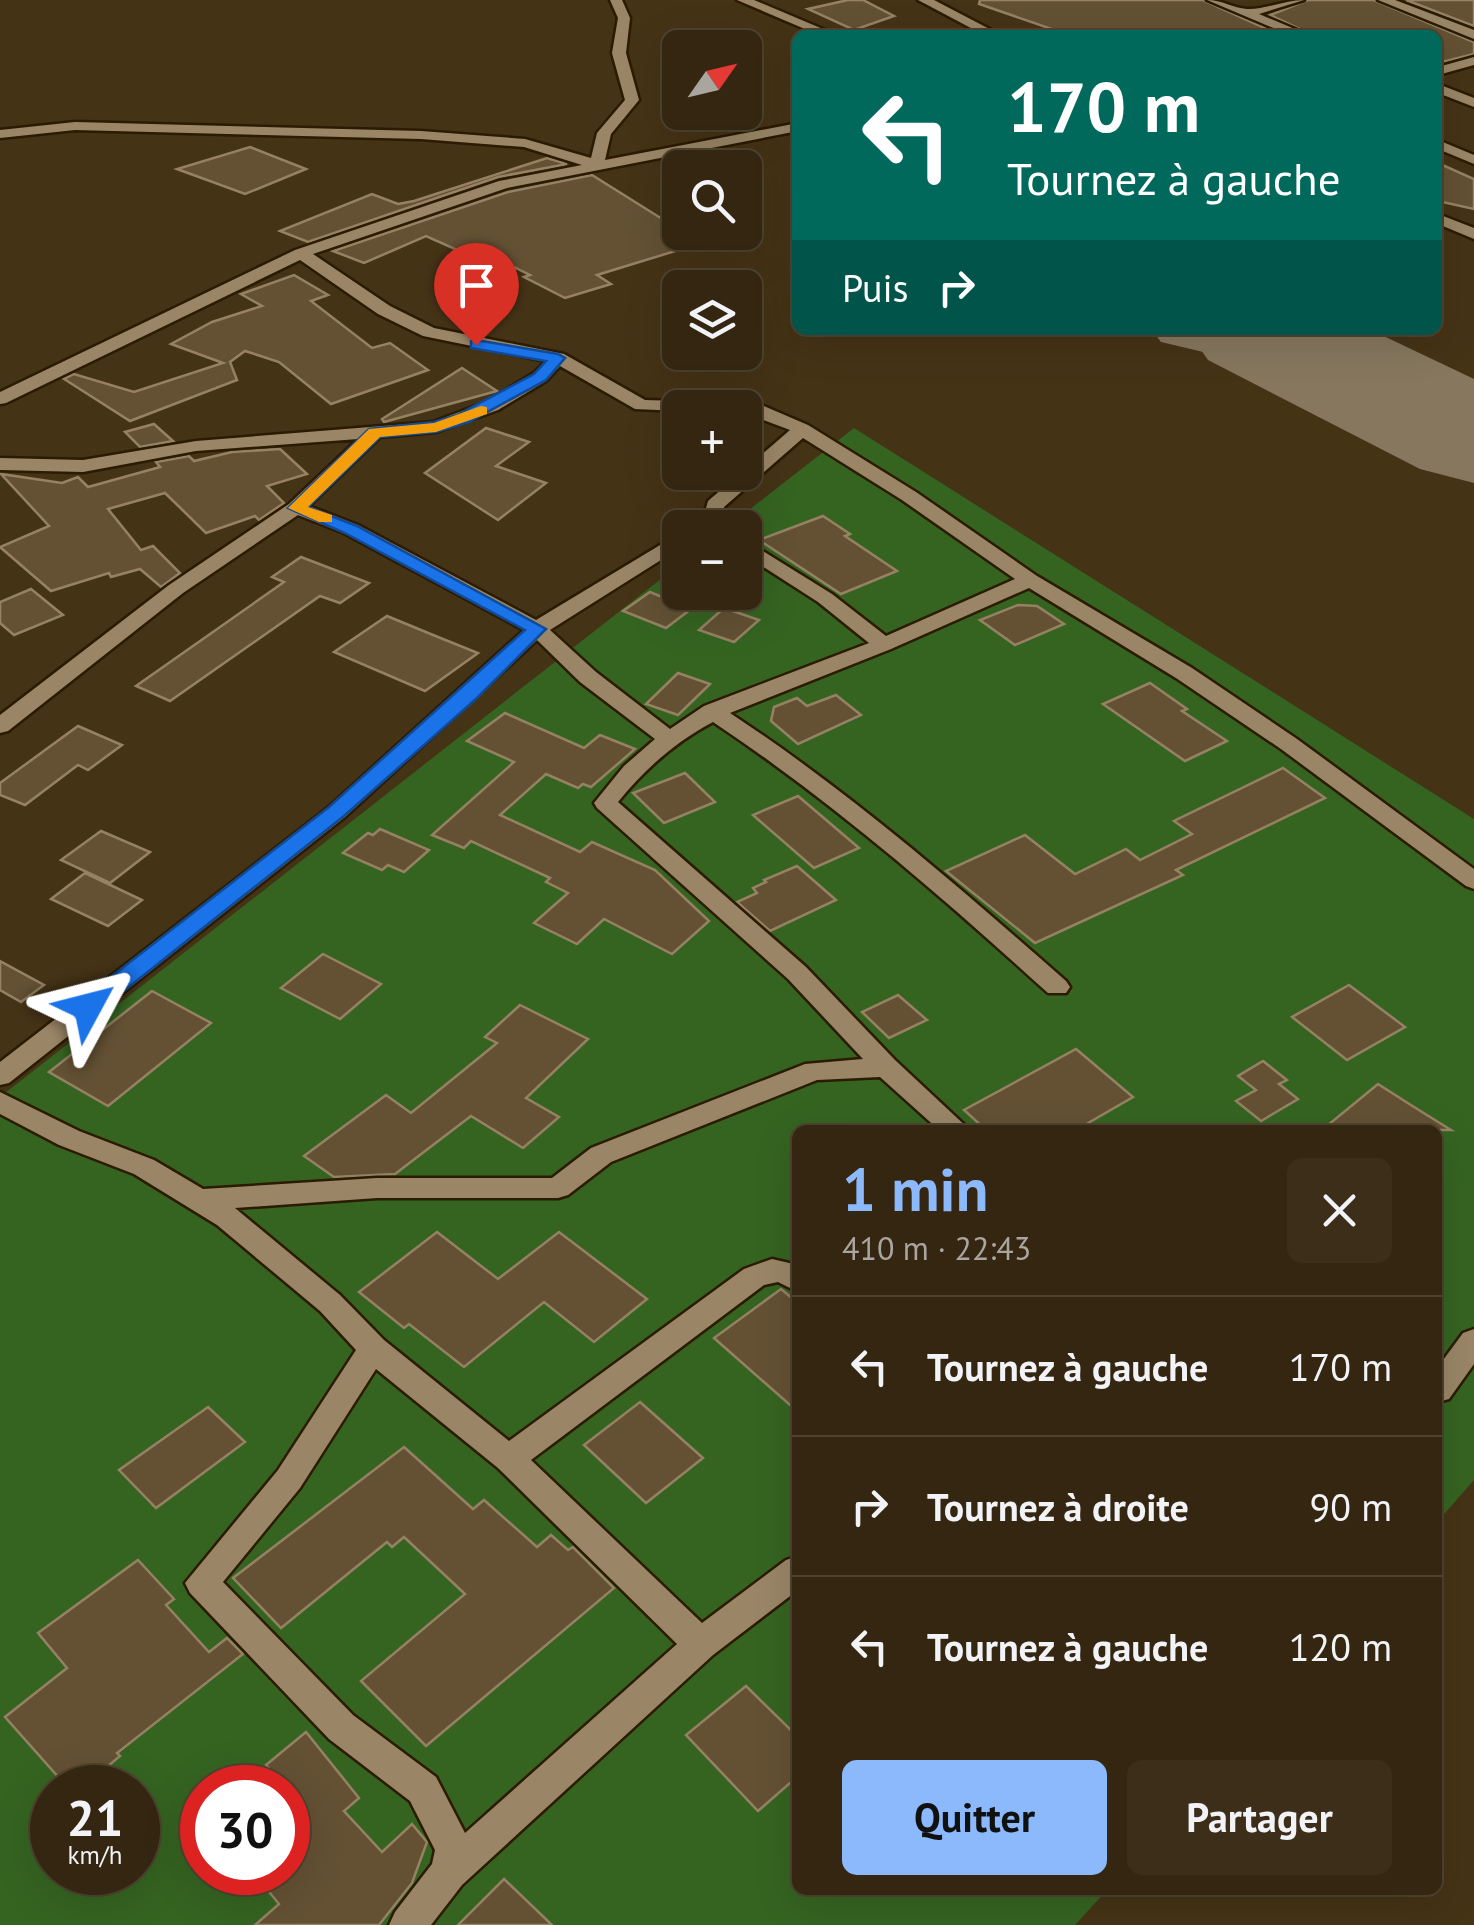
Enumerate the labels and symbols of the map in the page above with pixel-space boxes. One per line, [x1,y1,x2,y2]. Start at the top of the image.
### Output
north arrow [662,30,762,130]
pin [434,243,519,346]
position arrow [36,955,140,1059]
speed limit sign: 30 [180,1765,310,1895]

